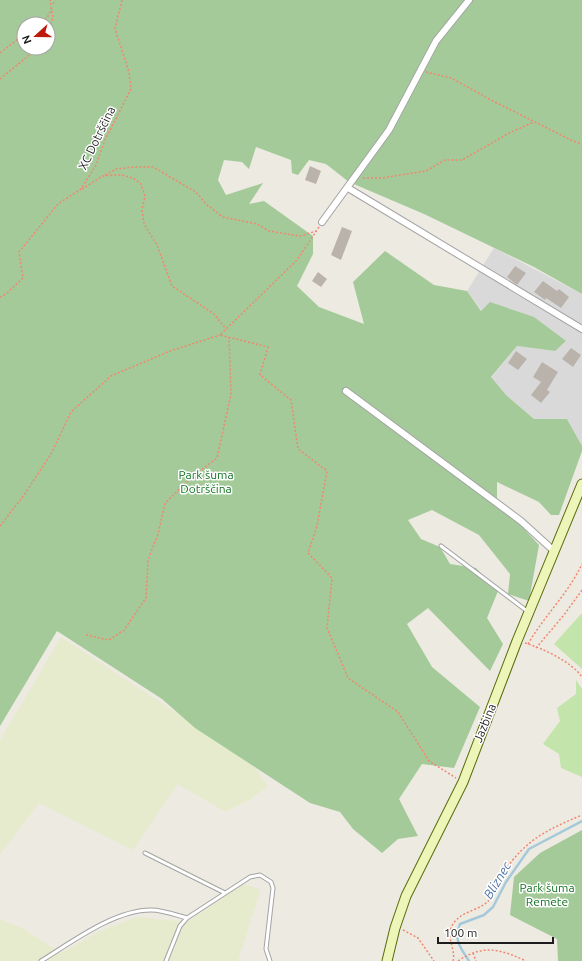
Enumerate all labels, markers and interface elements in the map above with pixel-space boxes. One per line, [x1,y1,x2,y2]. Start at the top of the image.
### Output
north arrow [16,16,56,56]
text: N [20,34,34,46]
street label: XC Dotrščina [76,104,117,172]
park label: Park šuma Dotrščina [178,468,234,495]
street label: Jazbina [471,702,498,744]
water label: Bliznec [481,858,514,901]
park label: Park šuma Remete [519,881,575,908]
scale bar [438,919,553,945]
text: 100 m [444,926,477,939]

